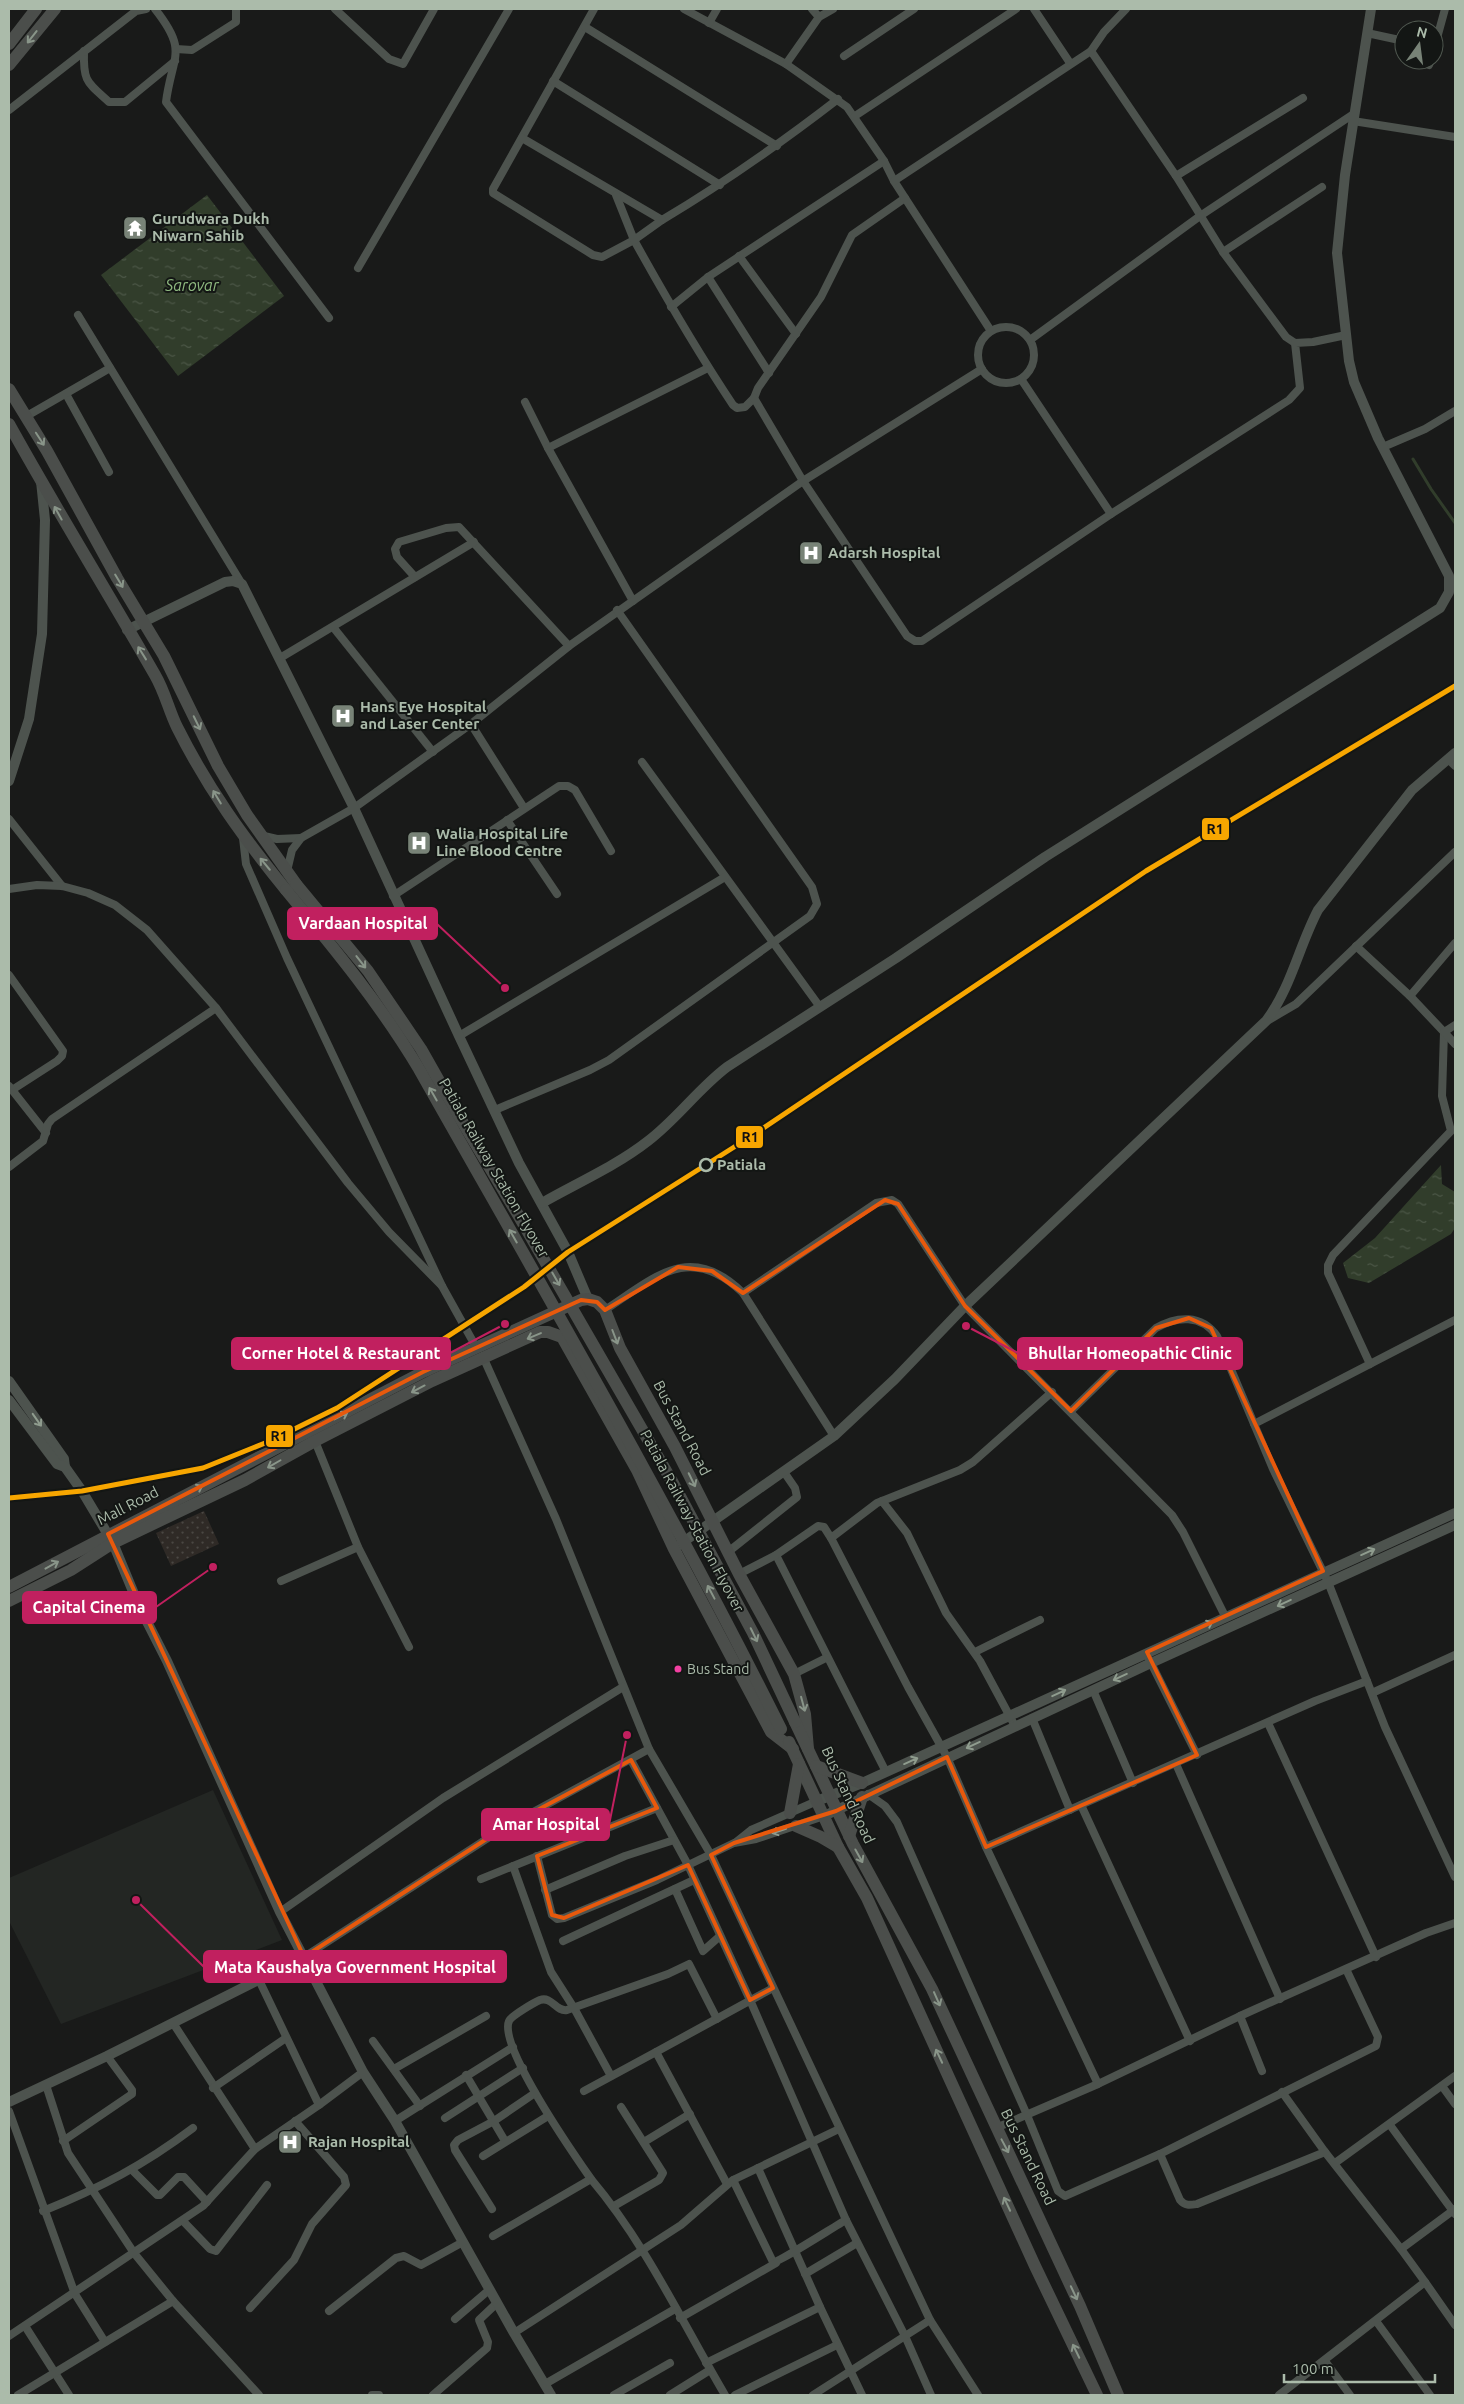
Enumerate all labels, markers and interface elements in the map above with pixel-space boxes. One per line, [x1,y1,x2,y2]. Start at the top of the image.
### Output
north arrow [1394,20,1444,70]
text: N [1415,23,1429,41]
one-way arrow [27,31,38,44]
place label: Gurudwara Dukh Niwarn Sahib [152,210,270,244]
temple icon: Gurudwara Dukh Niwarn Sahib [122,215,148,241]
water label: Sarovar [164,276,220,294]
one-way arrow [34,432,45,446]
one-way arrow [53,507,63,521]
hospital icon: Adarsh Hospital [798,540,824,566]
place label: Adarsh Hospital [828,544,941,561]
one-way arrow [114,573,124,587]
one-way arrow [136,647,146,661]
place label: Hans Eye Hospital and Laser Center [360,698,487,732]
hospital icon: Hans Eye Hospital and Laser Center [330,703,356,729]
one-way arrow [192,716,202,731]
one-way arrow [211,790,221,804]
line badge: R1 [1201,817,1230,841]
text: R1 [1206,821,1224,837]
place label: Walia Hospital Life Line Blood Centre [436,825,568,859]
hospital icon: Walia Hospital Life Line Blood Centre [406,830,432,856]
one-way arrow [259,858,270,871]
callout: Vardaan Hospital [288,908,437,939]
text: Vardaan Hospital [299,914,428,932]
one-way arrow [355,955,366,968]
street label: Patiala Railway Station Flyover [436,1075,553,1261]
one-way arrow [428,1087,438,1102]
line badge: R1 [735,1125,764,1149]
text: R1 [741,1129,759,1145]
place label: Patiala [717,1156,766,1173]
marker: Patiala [699,1158,713,1172]
one-way arrow [508,1229,518,1243]
one-way arrow [551,1272,561,1286]
one-way arrow [611,1329,621,1344]
one-way arrow [527,1331,542,1341]
callout: Corner Hotel & Restaurant [232,1338,450,1369]
callout: Bhullar Homeopathic Clinic [1018,1338,1242,1369]
text: Corner Hotel & Restaurant [242,1344,441,1362]
text: Bhullar Homeopathic Clinic [1028,1344,1232,1362]
street label: Bus Stand Road [650,1377,715,1478]
one-way arrow [410,1384,425,1394]
one-way arrow [333,1411,348,1420]
one-way arrow [32,1413,42,1427]
line badge: R1 [265,1424,294,1448]
street label: Patiala Railway Station Flyover [637,1427,748,1615]
text: R1 [270,1428,288,1444]
one-way arrow [267,1459,281,1469]
one-way arrow [687,1472,697,1487]
street label: Mall Road [94,1483,161,1528]
one-way arrow [188,1484,203,1494]
one-way arrow [1360,1546,1375,1556]
one-way arrow [45,1559,59,1569]
one-way arrow [706,1584,716,1599]
callout: Capital Cinema [23,1592,156,1623]
text: Capital Cinema [33,1598,145,1616]
one-way arrow [1277,1598,1292,1608]
one-way arrow [1198,1620,1213,1629]
one-way arrow [750,1627,759,1642]
place label: Bus Stand [687,1661,749,1677]
marker: Bus Stand [673,1664,683,1674]
one-way arrow [1113,1673,1128,1683]
one-way arrow [1051,1687,1066,1697]
one-way arrow [798,1695,808,1711]
one-way arrow [966,1741,981,1751]
street label: Bus Stand Road [819,1744,878,1846]
one-way arrow [903,1755,918,1765]
callout: Amar Hospital [482,1809,609,1840]
text: Amar Hospital [492,1815,600,1833]
one-way arrow [772,1827,788,1837]
one-way arrow [855,1848,864,1863]
callout: Mata Kaushalya Government Hospital [204,1951,506,1982]
text: Mata Kaushalya Government Hospital [214,1958,496,1976]
one-way arrow [932,1991,942,2006]
one-way arrow [934,2049,944,2064]
street label: Bus Stand Road [998,2106,1059,2208]
hospital icon: Rajan Hospital [277,2129,303,2155]
place label: Rajan Hospital [308,2133,410,2150]
one-way arrow [1001,2138,1010,2153]
one-way arrow [1002,2197,1011,2212]
one-way arrow [1070,2285,1080,2300]
one-way arrow [1071,2344,1080,2359]
scale bar [1284,2352,1435,2384]
text: 100 m [1292,2360,1334,2377]

